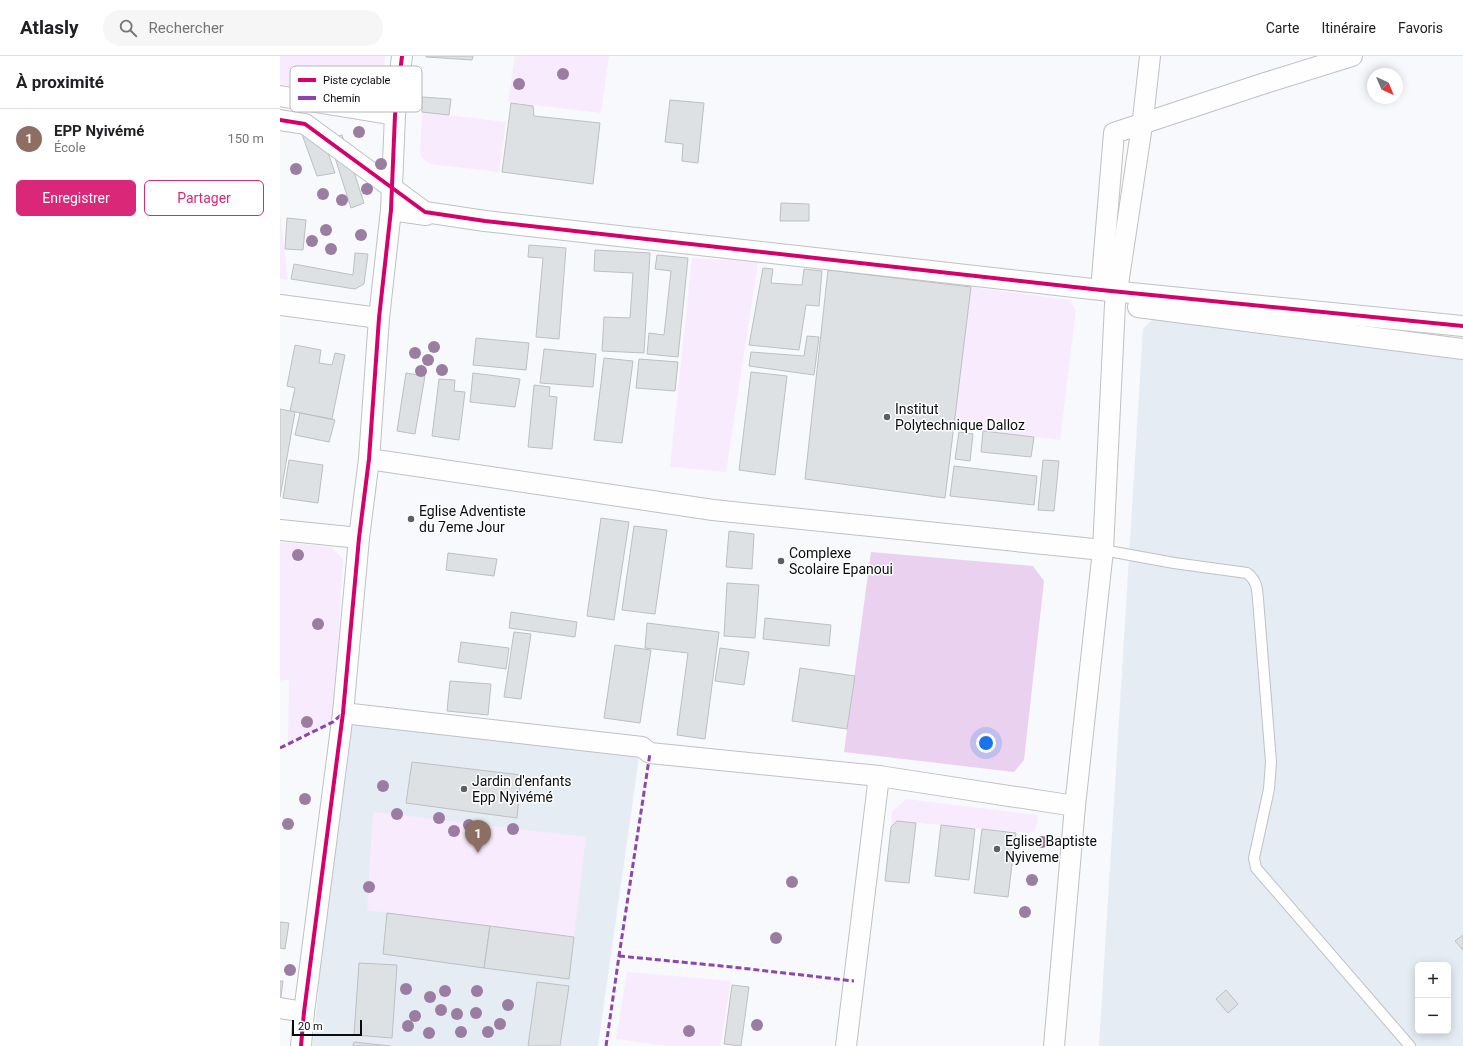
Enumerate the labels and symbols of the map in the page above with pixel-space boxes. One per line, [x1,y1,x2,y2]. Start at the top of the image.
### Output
legend [290,66,422,112]
north arrow [1367,68,1403,104]
text: Piste cyclable [323,74,391,87]
text: Chemin [323,92,360,105]
place label: Institut Polytechnique Dalloz [895,401,1025,433]
marker: Institut Polytechnique Dalloz [882,412,892,422]
place label: Eglise Adventiste du 7eme Jour [419,503,526,535]
marker: Eglise Adventiste du 7eme Jour [406,514,416,524]
place label: Complexe Scolaire Epanoui [789,545,893,577]
marker: Complexe Scolaire Epanoui [776,556,786,566]
your location [976,733,996,753]
place label: Jardin d'enfants Epp Nyivémé [472,773,572,805]
marker: Jardin d'enfants Epp Nyivémé [459,784,469,794]
pin: 1 [465,820,491,853]
place label: Eglise Baptiste Nyiveme [1005,833,1097,865]
marker: Eglise Baptiste Nyiveme [992,844,1002,854]
scale bar [292,1018,362,1037]

